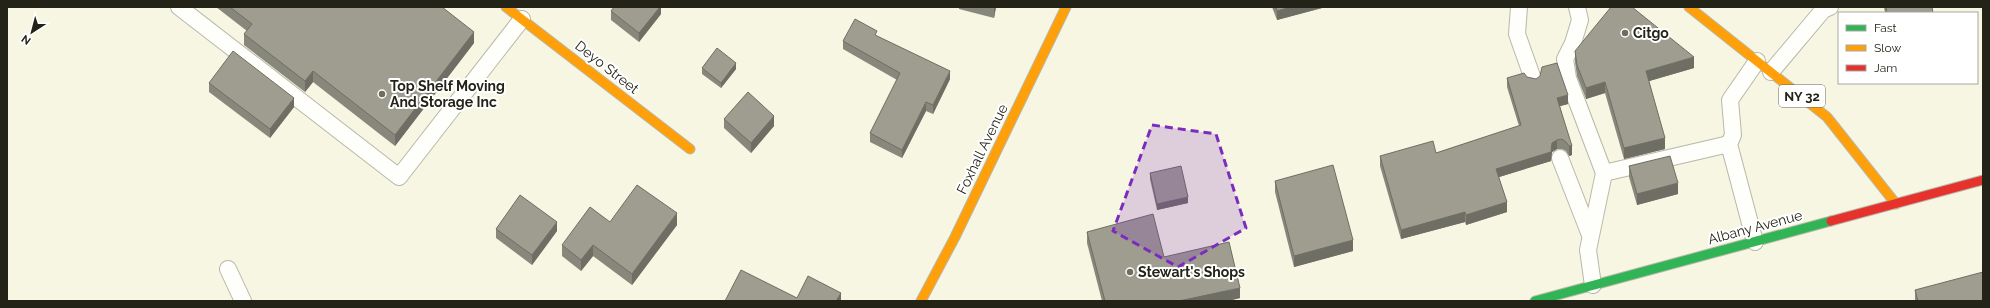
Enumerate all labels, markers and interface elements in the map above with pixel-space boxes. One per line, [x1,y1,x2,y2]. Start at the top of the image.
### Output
north arrow [12,12,52,52]
legend [1838,12,1978,84]
text: Fast [1874,21,1897,35]
place label: Citgo [1633,25,1669,41]
marker: Citgo [1620,28,1630,38]
text: N [19,32,34,47]
street label: Deyo Street [572,37,642,97]
text: Slow [1874,41,1901,55]
text: Jam [1874,61,1897,75]
place label: Top Shelf Moving And Storage Inc [390,78,505,110]
road number: NY 32 [1779,85,1825,107]
marker: Top Shelf Moving And Storage Inc [377,89,387,99]
street label: Foxhall Avenue [953,101,1011,197]
street label: Albany Avenue [1706,207,1804,247]
place label: Stewart's Shops [1138,264,1245,280]
marker: Stewart's Shops [1125,267,1135,277]

